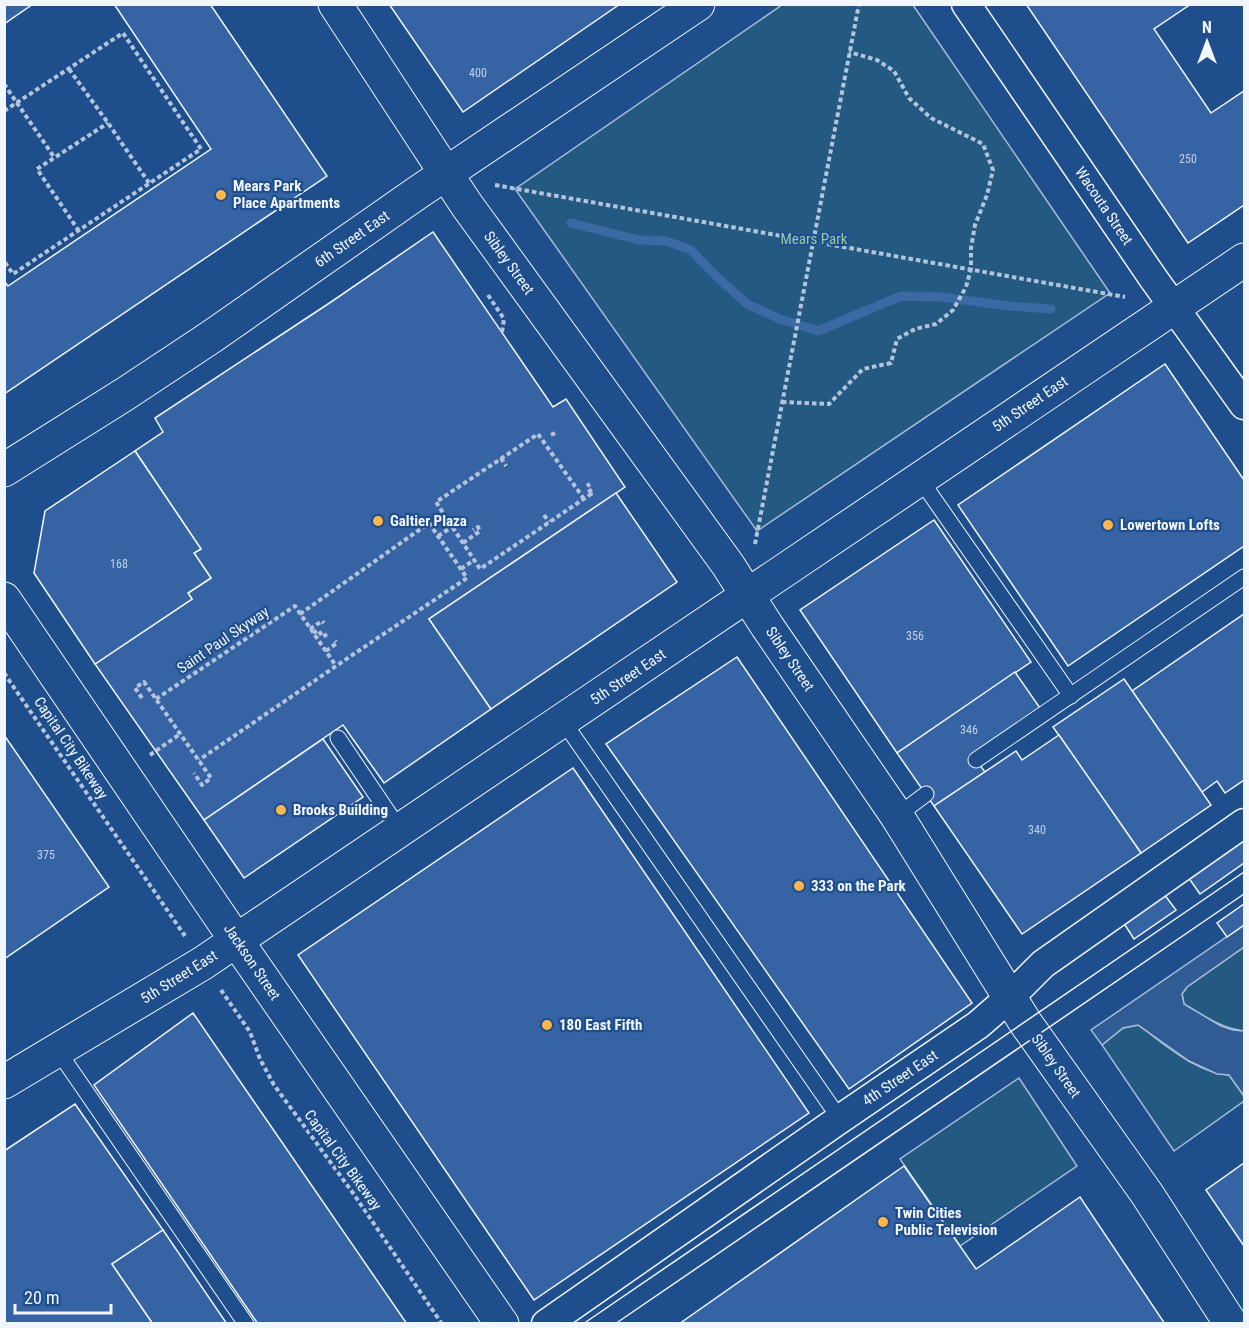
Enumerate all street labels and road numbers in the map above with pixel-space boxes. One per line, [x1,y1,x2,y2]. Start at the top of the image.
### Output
street label: Wacouta Street [1071,164,1137,248]
street label: 6th Street East [311,207,393,271]
street label: Sibley Street [480,228,538,298]
street label: 5th Street East [989,372,1071,436]
street label: Saint Paul Skyway [174,603,272,677]
street label: Sibley Street [762,623,818,695]
street label: 5th Street East [587,645,669,709]
street label: Capital City Bikeway [30,693,112,803]
street label: Jackson Street [220,920,284,1004]
street label: 5th Street East [137,946,221,1008]
street label: Sibley Street [1027,1031,1085,1101]
street label: 4th Street East [859,1046,941,1110]
street label: Capital City Bikeway [301,1106,385,1214]

